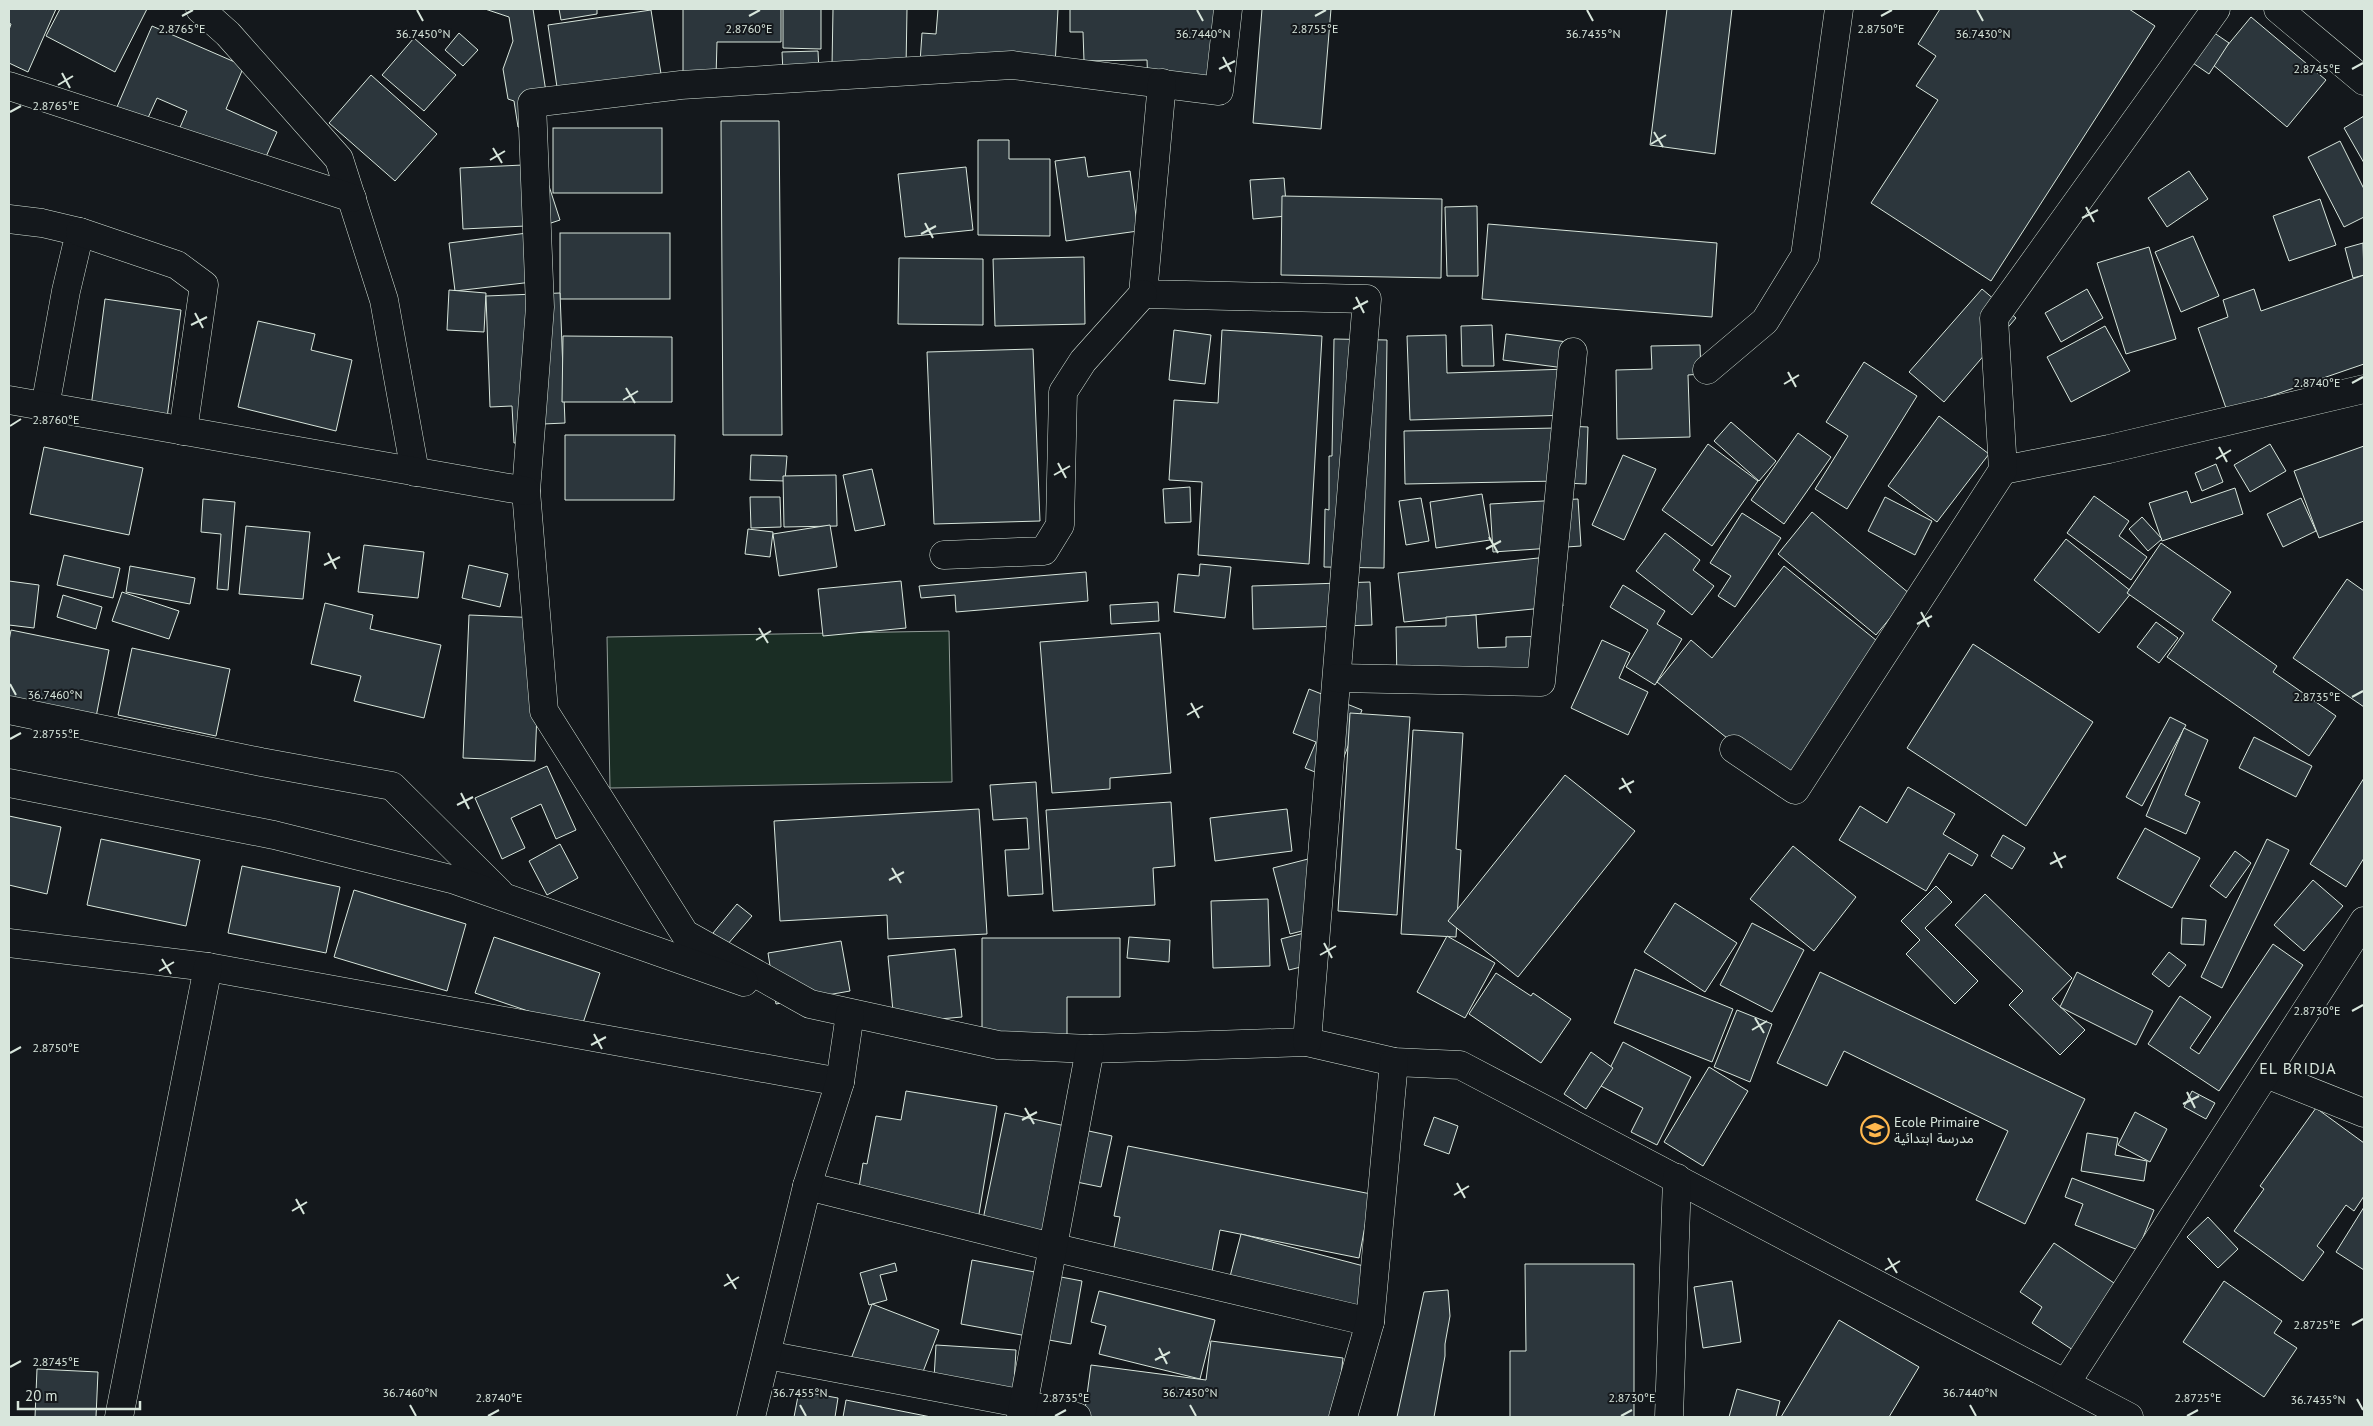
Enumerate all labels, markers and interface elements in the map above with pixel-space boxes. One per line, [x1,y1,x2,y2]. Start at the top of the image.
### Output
text: 2.8765°E [159,21,205,36]
text: 2.8760°E [726,21,772,36]
text: 2.8755°E [1292,21,1338,36]
text: 2.8750°E [1858,21,1904,36]
text: 36.7450°N [396,26,450,41]
text: 36.7440°N [1176,26,1230,41]
text: 36.7435°N [1566,26,1620,41]
text: 36.7430°N [1956,26,2010,41]
text: 2.8745°E [2294,61,2340,76]
text: 2.8765°E [33,98,79,113]
text: 2.8740°E [2294,375,2340,390]
text: 2.8760°E [33,412,79,427]
text: 36.7460°N [28,687,82,702]
text: 2.8735°E [2294,689,2340,704]
text: 2.8755°E [33,726,79,741]
text: 2.8730°E [2294,1003,2340,1018]
text: 2.8750°E [33,1040,79,1055]
district label: EL BRIDJA [2259,1058,2337,1078]
place label: Ecole Primaire مدرسة ابتدائية [1894,1113,1980,1147]
school or university icon: Ecole Primaire مدرسة ابتدائية [1860,1115,1890,1145]
text: 2.8725°E [2294,1317,2340,1332]
text: 2.8745°E [33,1354,79,1369]
scale bar [18,1378,140,1410]
text: 36.7460°N [383,1385,437,1400]
text: 36.7455°N [773,1385,827,1400]
text: 36.7450°N [1163,1385,1217,1400]
text: 36.7440°N [1943,1385,1997,1400]
text: 20 m [25,1386,58,1405]
text: 2.8740°E [476,1390,522,1405]
text: 2.8735°E [1043,1390,1089,1405]
text: 2.8730°E [1609,1390,1655,1405]
text: 2.8725°E [2175,1390,2221,1405]
text: 36.7435°N [2291,1392,2345,1407]

